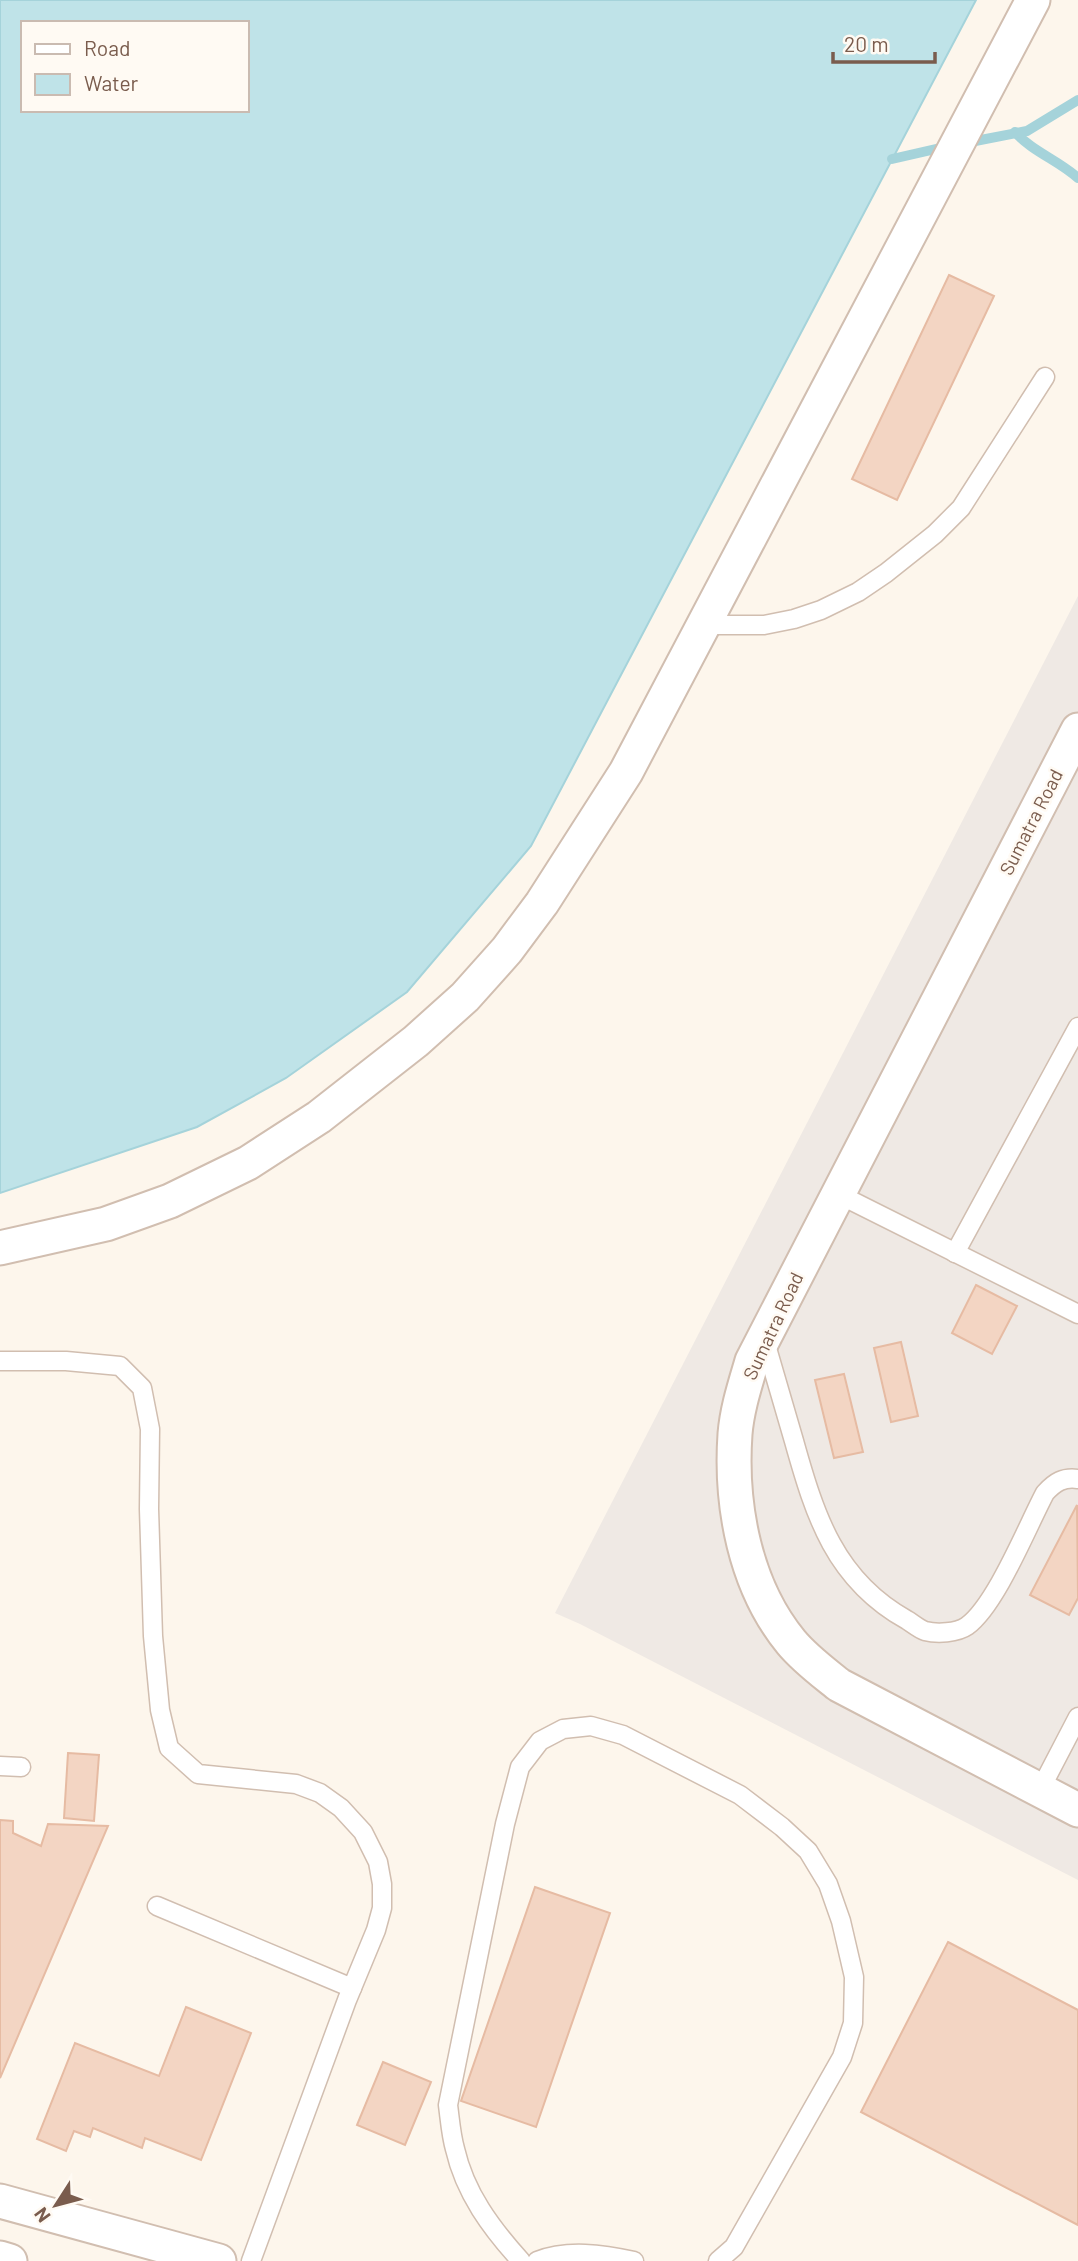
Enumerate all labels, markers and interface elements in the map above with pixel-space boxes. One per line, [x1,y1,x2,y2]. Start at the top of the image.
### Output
legend [21,21,248,112]
scale bar [833,21,934,65]
text: 20 m [844,31,889,56]
text: Road [84,35,130,60]
text: Water [84,70,139,95]
street label: Sumatra Road [994,765,1067,879]
street label: Sumatra Road [738,1268,807,1383]
north arrow [21,2170,91,2240]
text: N [29,2203,55,2227]

